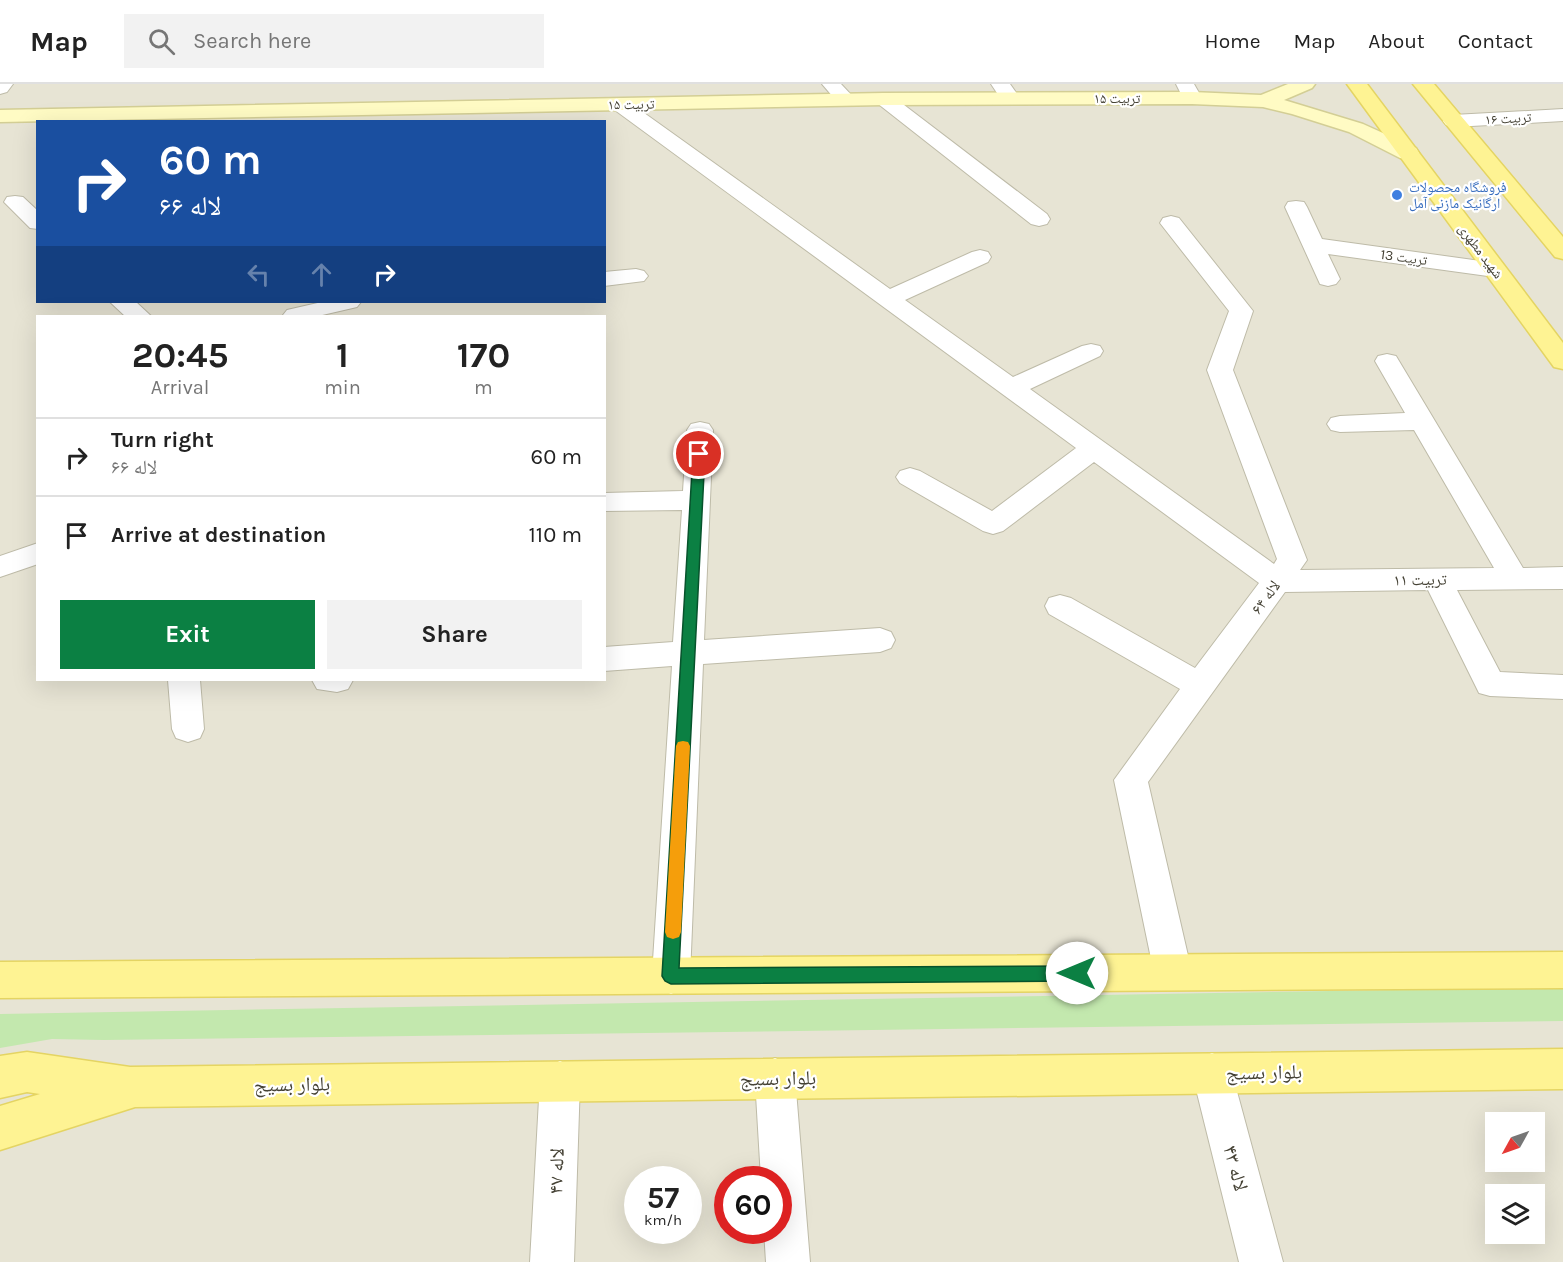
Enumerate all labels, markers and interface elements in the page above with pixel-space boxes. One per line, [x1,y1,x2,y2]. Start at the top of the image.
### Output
search box [124,14,544,68]
text: Map [30,25,88,58]
icon: search [145,25,178,58]
text: Search here [193,28,311,54]
text: Home [1205,29,1261,53]
text: Map [1294,29,1335,53]
text: About [1368,29,1425,53]
text: Contact [1458,29,1533,53]
street label: تربیت ۱۵ [1094,90,1141,107]
street label: تربیت ۱۵ [608,96,655,113]
street label: تربیت ۱۶ [1484,109,1532,128]
text: 60 m [159,135,262,185]
icon: right [60,144,138,222]
place label: فروشگاه محصولات ارگانیک مازنی آمل [1409,179,1507,212]
marker: فروشگاه محصولات ارگانیک مازنی آمل [1390,188,1404,202]
text: لاله ۶۶ [159,190,222,222]
street label: شهید مطهری [1454,220,1507,282]
street label: تربیت 13 [1379,246,1429,269]
icon: left [242,258,275,291]
icon: ahead [305,258,338,291]
icon: right [368,258,401,291]
text: 20:45 [132,334,228,376]
text: 1 [336,334,349,376]
text: 170 [457,334,510,376]
text: Arrival [151,376,209,399]
text: min [324,376,361,399]
text: m [474,376,493,399]
text: Turn right [111,427,214,453]
pin [673,428,724,479]
icon: arrive [682,437,715,470]
icon: right [60,441,93,474]
text: 60 m [531,444,582,470]
text: لاله ۶۶ [111,456,157,479]
icon: arrive [60,519,93,552]
text: Arrive at destination [111,522,326,548]
text: 110 m [529,522,582,548]
street label: تربیت ۱۱ [1393,570,1447,589]
street label: لاله ۶۴ [1247,577,1284,618]
button: Exit [60,600,315,669]
button: Share [327,600,582,669]
position arrow [1045,941,1109,1005]
street label: بلوار بسیج [1226,1060,1302,1086]
street label: بلوار بسیج [740,1066,816,1092]
street label: بلوار بسیج [254,1072,330,1098]
north arrow [1485,1112,1545,1172]
map controls [1485,1112,1545,1244]
street label: لاله ۴۳ [1218,1143,1253,1193]
street label: لاله ۴۷ [544,1147,569,1195]
speed limit sign: 60 [714,1166,792,1244]
text: 57 [647,1180,679,1216]
button: layers [1485,1184,1545,1244]
text: km/h [644,1211,682,1229]

